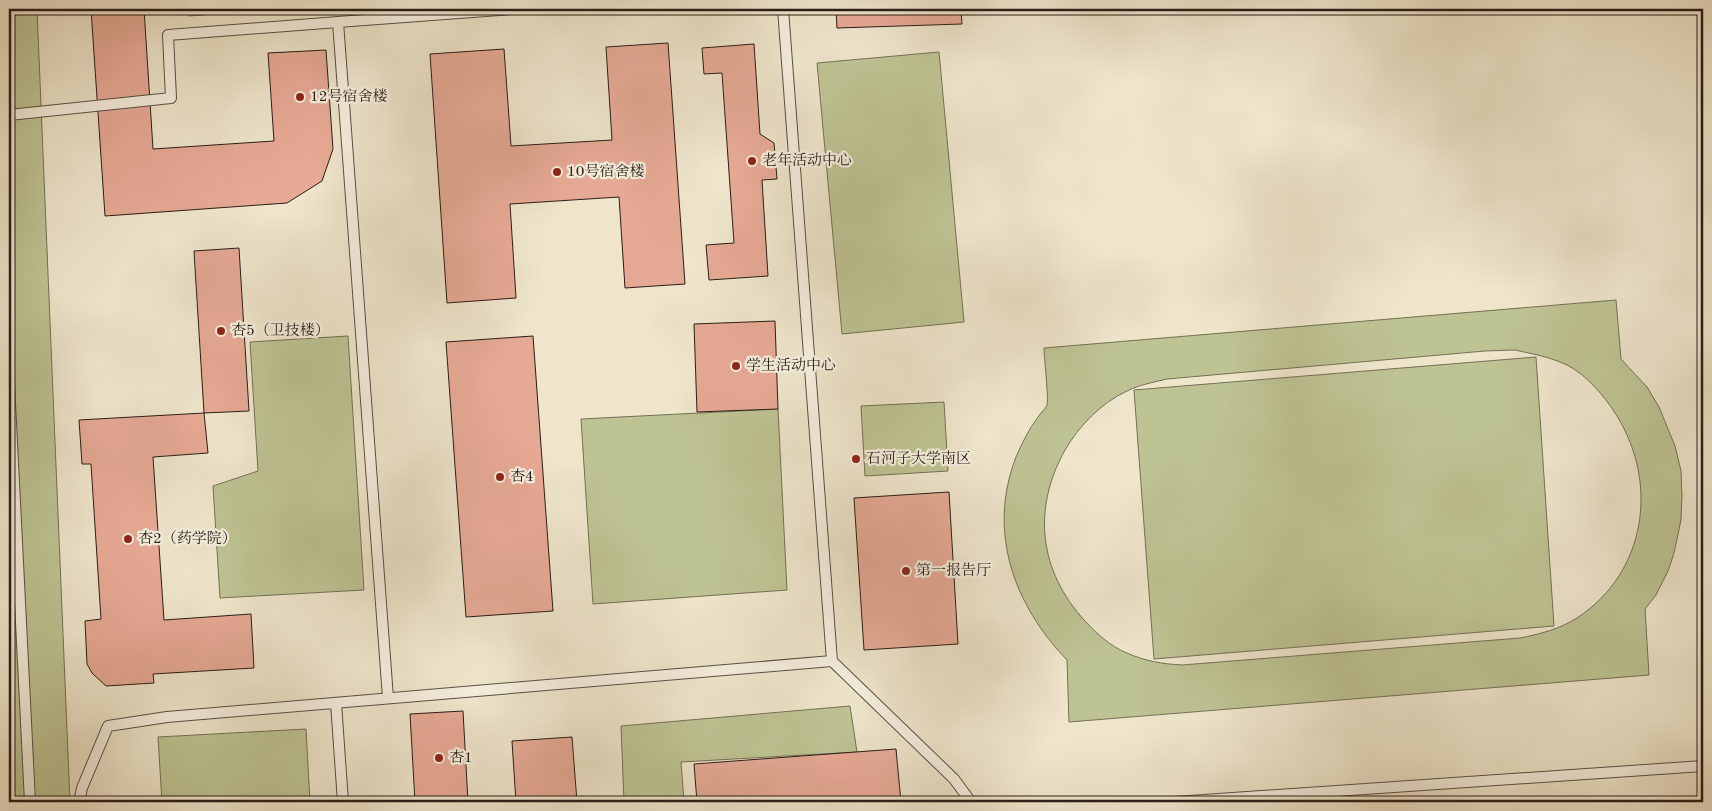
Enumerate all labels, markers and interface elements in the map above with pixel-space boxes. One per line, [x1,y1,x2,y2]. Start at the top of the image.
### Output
place label: 12号宿舍楼 [310,88,387,105]
marker: 12号宿舍楼 [294,91,306,103]
place label: 老年活动中心 [762,152,852,169]
marker: 老年活动中心 [746,155,758,167]
place label: 10号宿舍楼 [567,163,644,180]
marker: 10号宿舍楼 [551,166,563,178]
place label: 杏5（卫技楼） [231,322,330,339]
marker: 杏5（卫技楼） [215,325,227,337]
place label: 学生活动中心 [746,357,836,374]
marker: 学生活动中心 [730,360,742,372]
place label: 石河子大学南区 [866,450,971,467]
marker: 石河子大学南区 [850,453,862,465]
place label: 杏4 [510,468,534,485]
marker: 杏4 [494,471,506,483]
place label: 杏2（药学院） [138,530,237,547]
marker: 杏2（药学院） [122,533,134,545]
place label: 第一报告厅 [916,562,991,579]
marker: 第一报告厅 [900,565,912,577]
place label: 杏1 [449,749,473,766]
marker: 杏1 [433,752,445,764]

